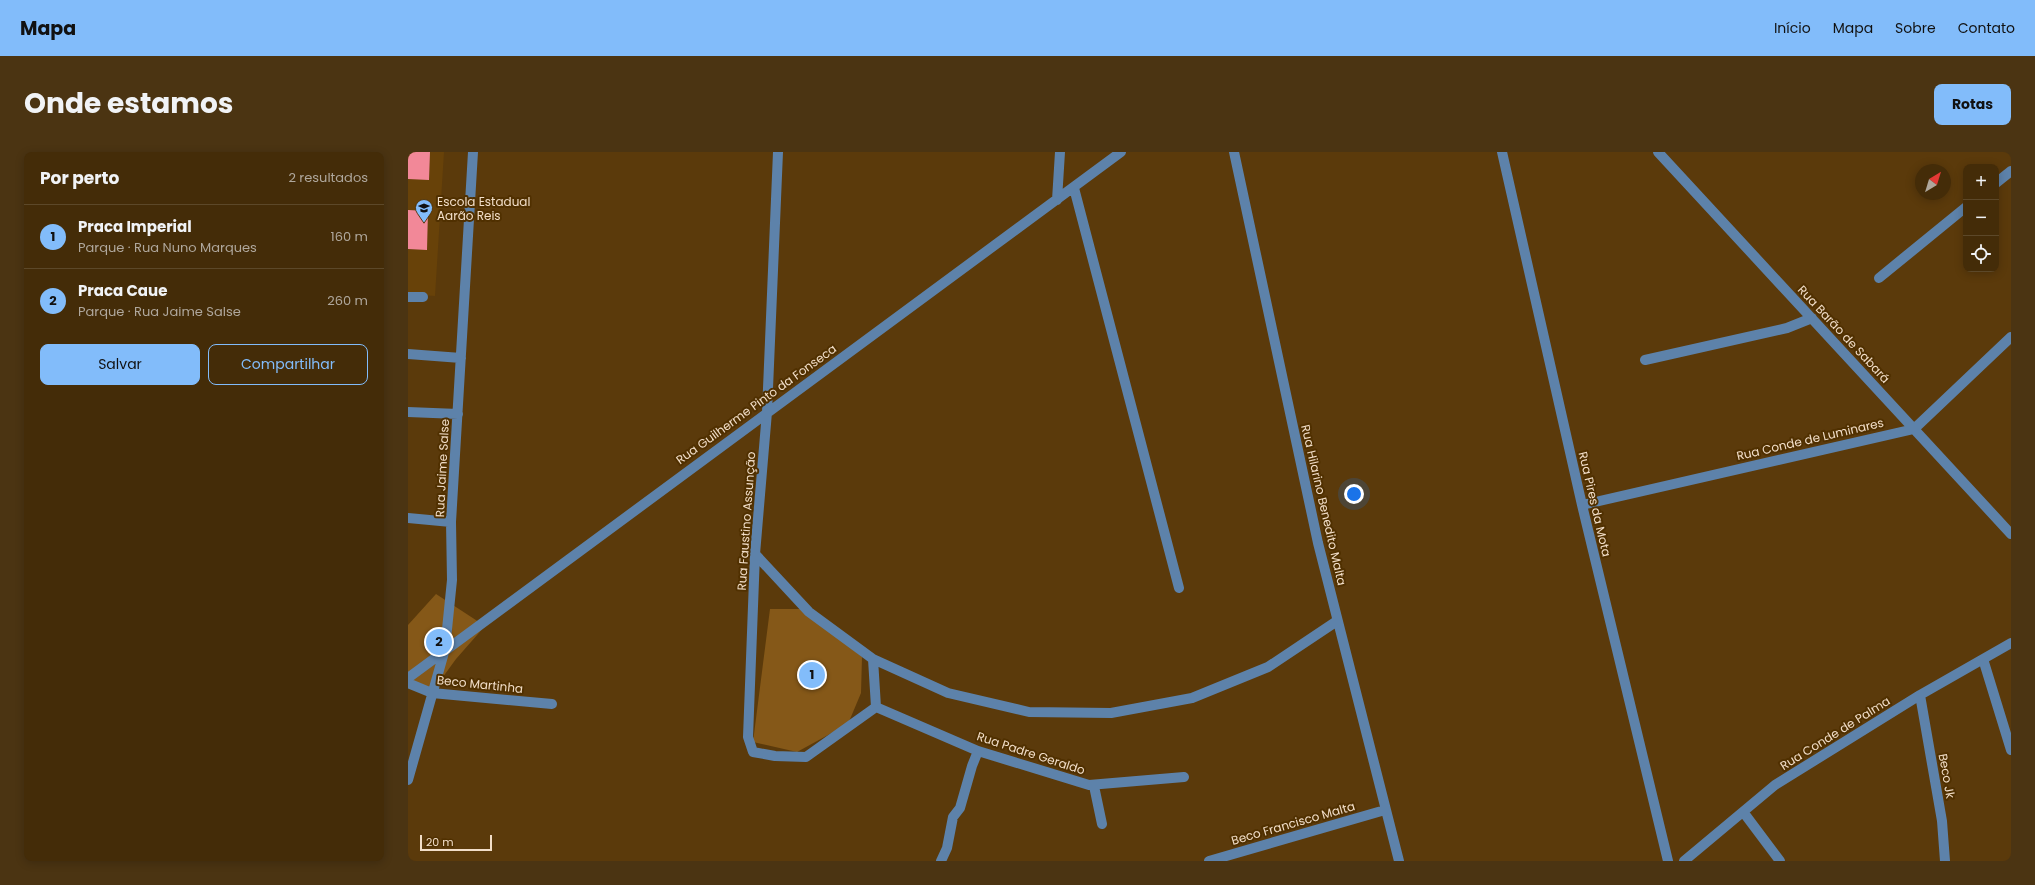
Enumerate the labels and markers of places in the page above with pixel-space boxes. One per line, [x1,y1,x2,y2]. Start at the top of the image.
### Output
place label: Escola Estadual Aarão Reis [437,193,530,224]
school or university icon: Escola Estadual Aarão Reis [414,198,434,223]
pin: 2 [426,627,452,657]
pin: 1 [799,660,825,690]

